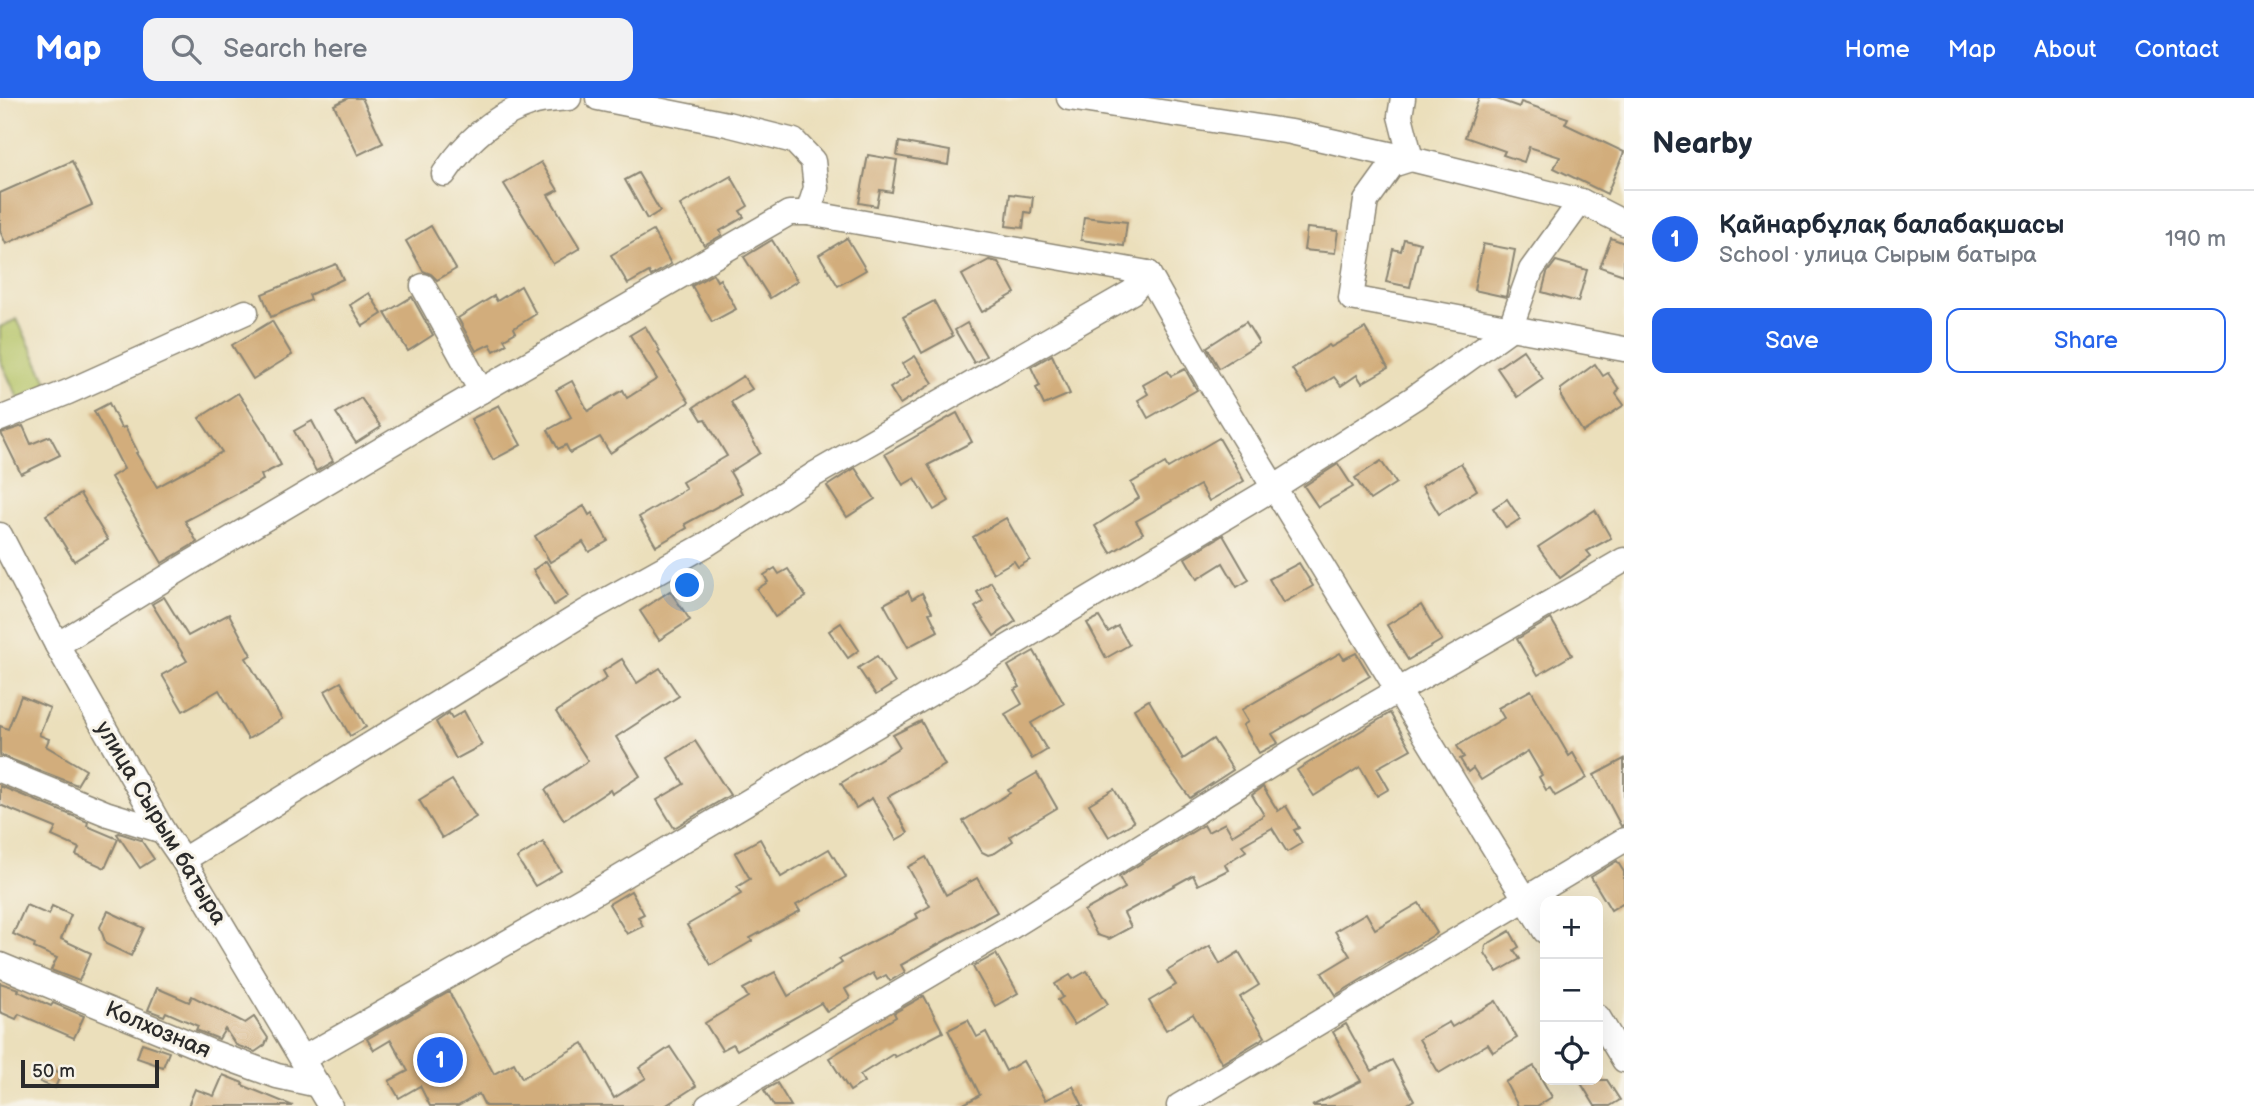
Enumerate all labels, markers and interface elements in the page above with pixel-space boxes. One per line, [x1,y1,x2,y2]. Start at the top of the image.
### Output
search box [143,18,633,81]
text: Map [35,29,101,69]
icon: search [167,30,205,68]
text: Search here [223,34,367,65]
text: Home [1845,35,1910,64]
text: Map [1948,35,1996,64]
text: About [2034,35,2096,64]
text: Contact [2134,35,2219,64]
text: Nearby [1652,126,1752,162]
text: Қайнарбұлақ балабақшасы [1719,210,2065,241]
text: 1 [1670,225,1680,253]
text: 190 m [2165,225,2226,253]
text: School · улица Сырым батыра [1719,241,2037,269]
button: Save [1652,308,1932,373]
button: Share [1946,308,2226,373]
your location [670,568,704,602]
street label: улица Сырым батыра [89,716,233,930]
map controls [1540,896,1603,1085]
button: + [1540,896,1603,959]
button: − [1540,959,1603,1022]
street label: Колхозная [101,995,215,1065]
button: locate [1540,1022,1603,1085]
pin: 1 [417,1034,463,1086]
scale bar [21,1057,159,1089]
text: 50 m [32,1060,75,1083]

